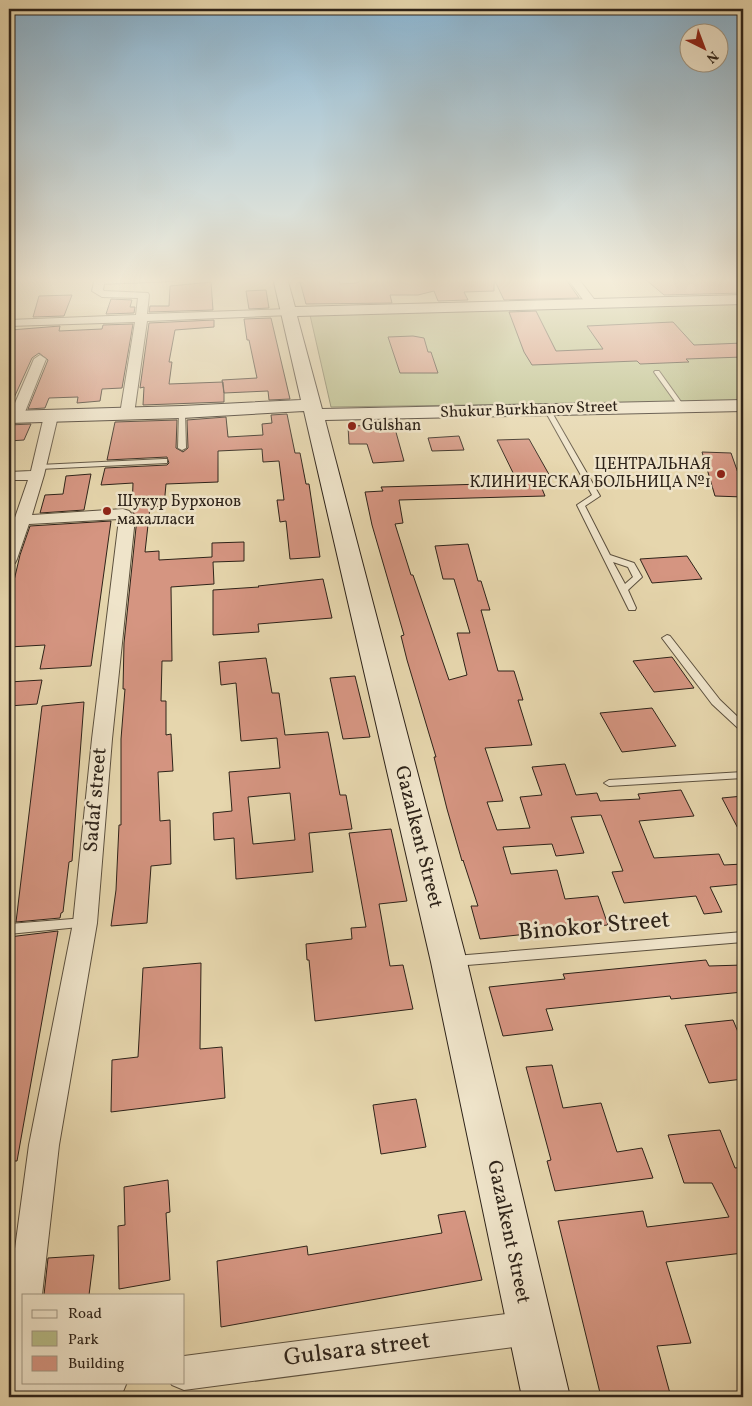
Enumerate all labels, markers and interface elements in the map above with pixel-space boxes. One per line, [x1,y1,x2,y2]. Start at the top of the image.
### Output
north arrow [680,22,730,72]
text: N [702,46,722,67]
street label: Shukur Burkhanov Street [440,396,619,424]
place label: Gulshan [362,415,421,437]
marker: Gulshan [346,420,358,432]
place label: ЦЕНТРАЛЬНАЯ КЛИНИЧЕСКАЯ БОЛЬНИЦА №1 [469,454,711,494]
marker: ЦЕНТРАЛЬНАЯ КЛИНИЧЕСКАЯ БОЛЬНИЦА №1 [715,468,727,480]
place label: Шукур Бурхонов махалласи [117,491,241,531]
marker: Шукур Бурхонов махалласи [101,505,113,517]
street label: Sadaf street [77,746,115,854]
street label: Gazalkent Street [387,763,449,911]
street label: Binokor Street [517,903,671,951]
street label: Gazalkent Street [479,1158,537,1306]
legend [22,1294,185,1384]
text: Road [68,1304,102,1325]
street label: Gulsara street [282,1324,432,1376]
text: Park [68,1330,99,1351]
text: Building [68,1354,125,1375]

